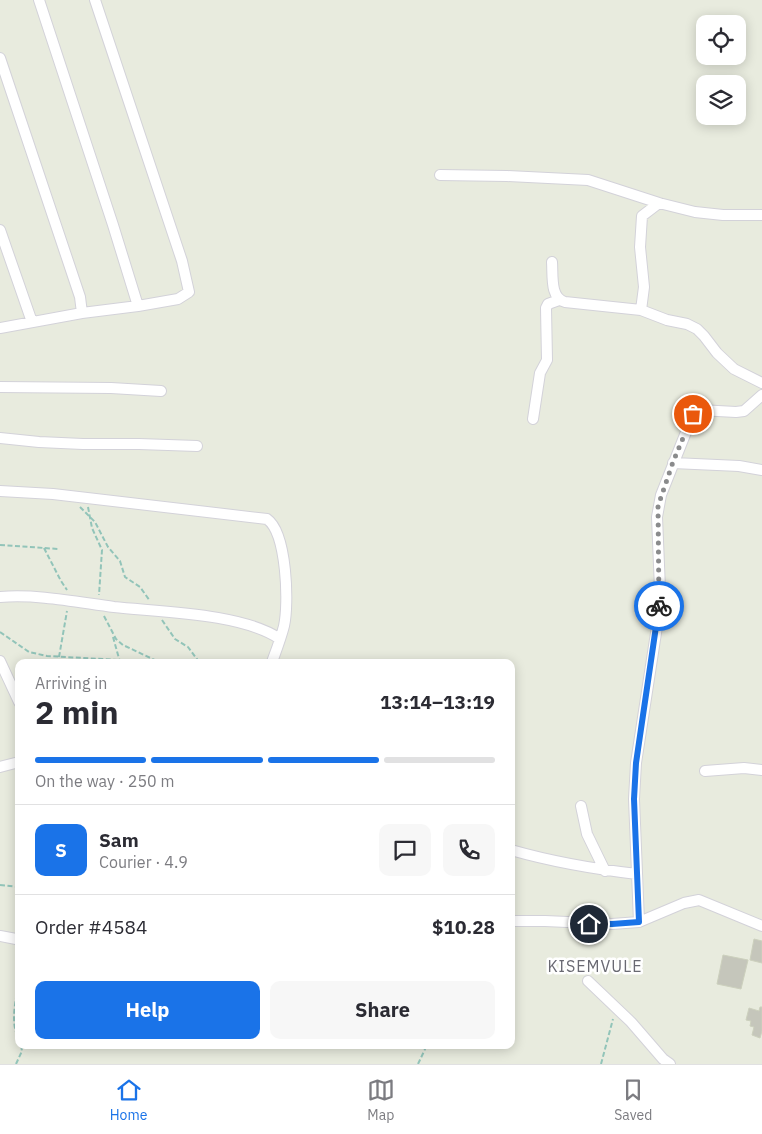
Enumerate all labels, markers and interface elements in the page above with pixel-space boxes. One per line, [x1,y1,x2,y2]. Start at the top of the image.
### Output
map controls [696,15,746,125]
button: locate [696,15,746,65]
button: layers [696,75,746,125]
pin [672,393,714,435]
icon: bag [679,400,707,428]
courier [634,581,684,631]
icon: bike [645,592,673,620]
text: Arriving in [35,673,107,693]
text: 13:14–13:19 [380,690,495,714]
text: 2 min [35,691,119,733]
text: On the way · 250 m [35,771,174,791]
button: chat [379,824,431,876]
button: phone [443,824,495,876]
text: Sam [99,828,139,852]
text: S [55,838,67,862]
text: Courier · 4.9 [99,852,188,872]
pin [568,903,610,945]
icon: home [575,910,603,938]
text: Order #4584 [35,915,147,939]
text: $10.28 [432,915,495,939]
district label: KISEMVULE [547,956,643,976]
button: Help [35,981,260,1039]
button: Share [270,981,495,1039]
tab: Home [110,1076,147,1124]
tab: Map [367,1076,395,1124]
tab: Saved [614,1076,652,1124]

